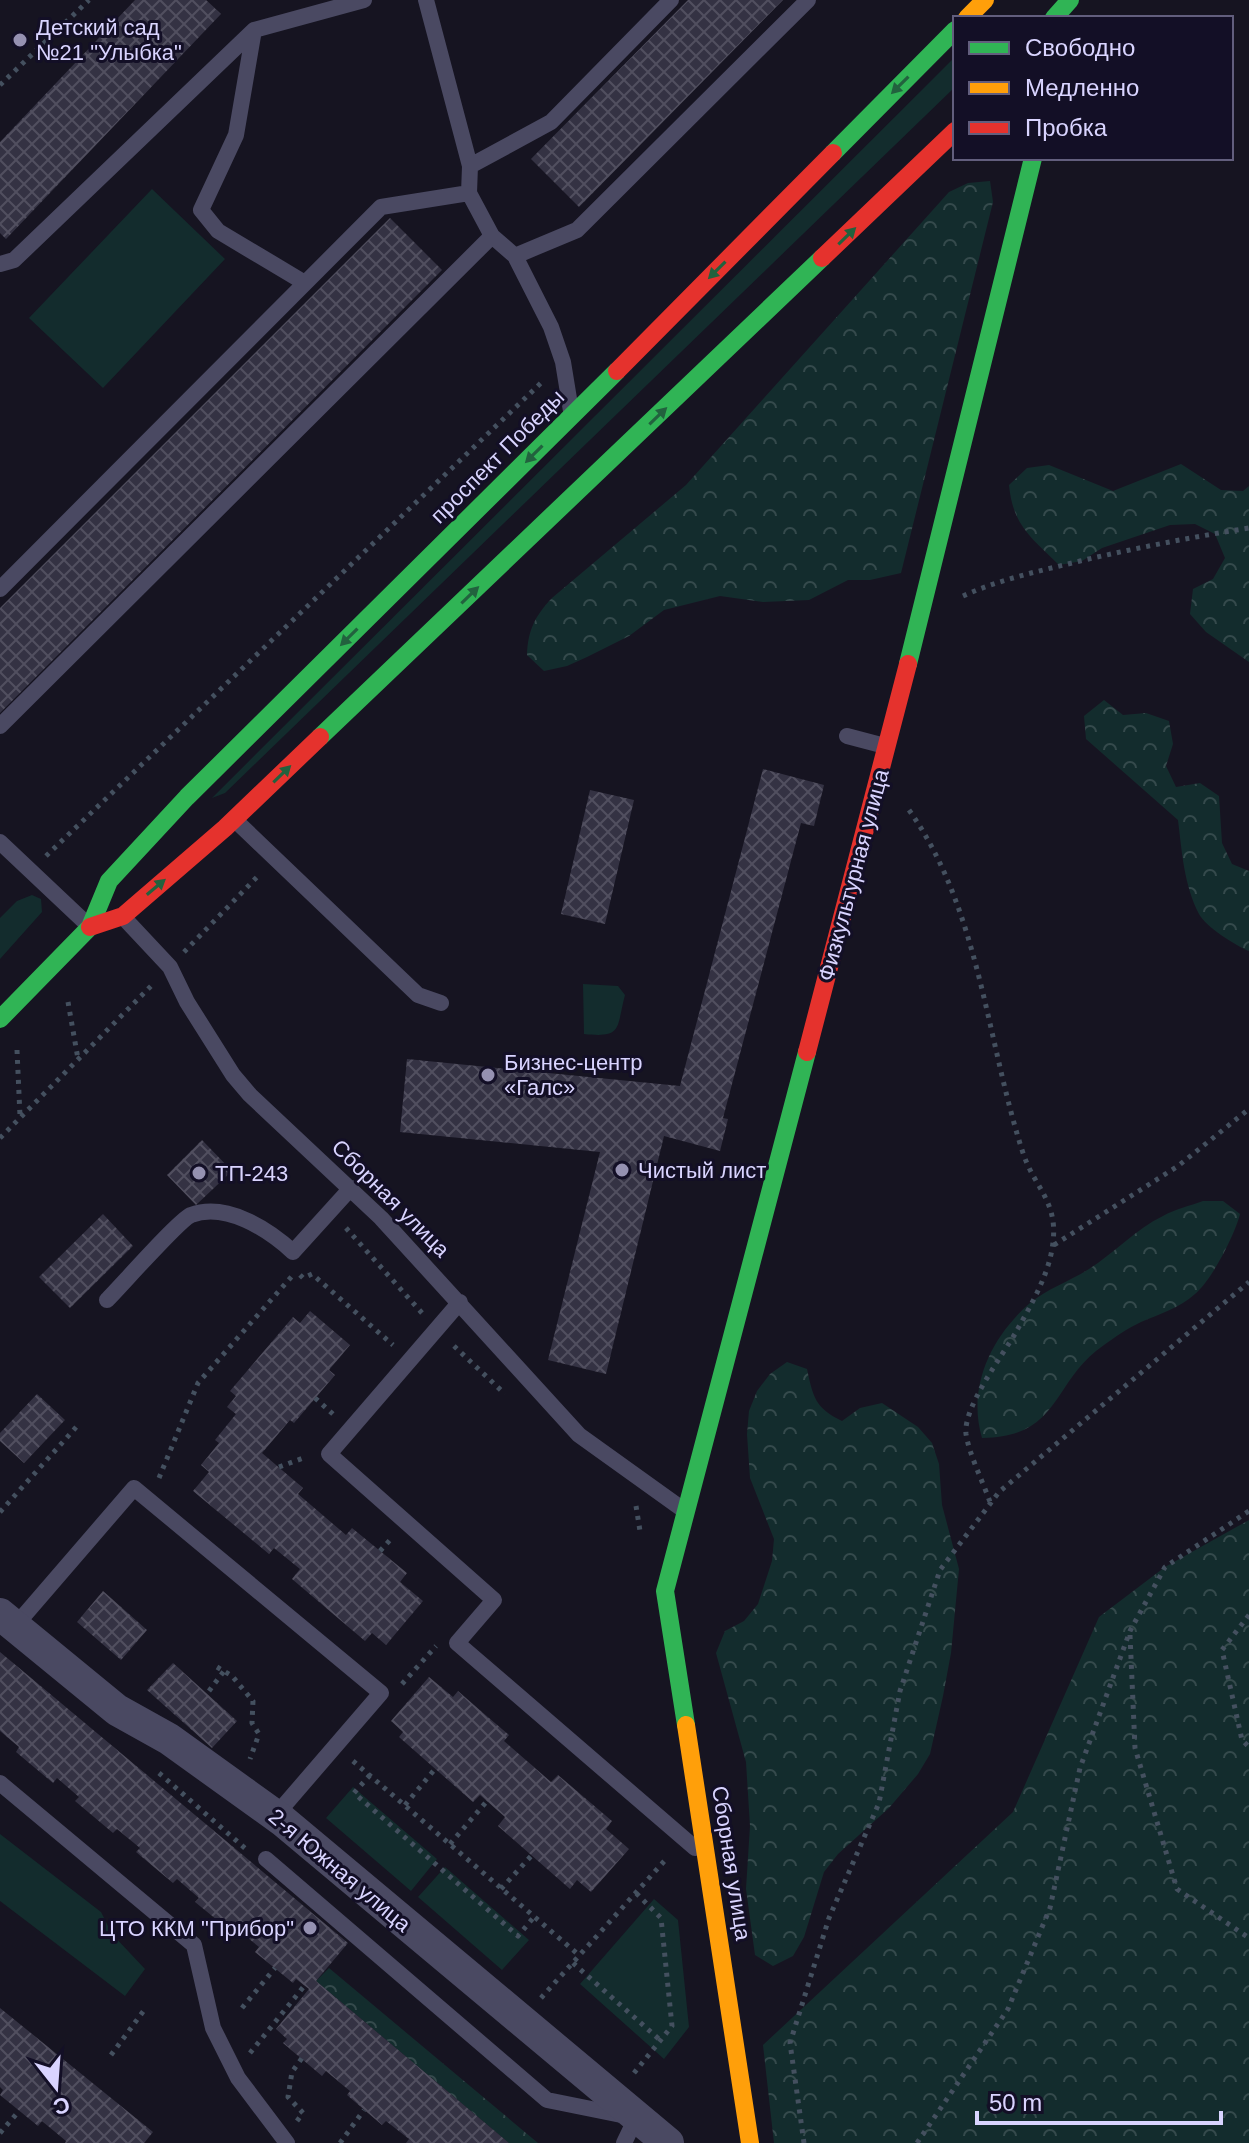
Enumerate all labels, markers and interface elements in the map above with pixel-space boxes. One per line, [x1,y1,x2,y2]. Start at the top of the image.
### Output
place label: Детский сад №21 "Улыбка" [36,15,182,65]
legend [953,16,1233,160]
marker: Детский сад №21 "Улыбка" [11,31,29,49]
text: Свободно [1025,34,1135,61]
text: Медленно [1025,74,1139,101]
one-way arrow [891,75,910,94]
text: Пробка [1025,114,1108,141]
one-way arrow [837,228,856,246]
one-way arrow [708,260,727,279]
street label: проспект Победы [425,384,569,528]
one-way arrow [649,407,668,425]
one-way arrow [525,444,544,463]
one-way arrow [460,586,479,605]
one-way arrow [340,627,359,646]
one-way arrow [272,766,291,784]
street label: Физкультурная улица [813,766,894,984]
one-way arrow [146,879,165,897]
place label: Бизнес-центр «Галс» [504,1050,643,1100]
marker: Бизнес-центр «Галс» [479,1066,497,1084]
street label: Сборная улица [327,1134,455,1263]
place label: Чистый лист [638,1158,766,1183]
place label: ТП-243 [215,1161,288,1186]
marker: Чистый лист [613,1161,631,1179]
marker: ТП-243 [190,1164,208,1182]
street label: Сборная улица [707,1784,756,1943]
street label: 2-я Южная улица [264,1804,416,1937]
place label: ЦТО ККМ "Прибор" [99,1916,294,1941]
marker: ЦТО ККМ "Прибор" [301,1919,319,1937]
north arrow [16,2047,96,2127]
scale bar [977,2075,1221,2125]
text: 50 m [989,2089,1042,2116]
text: С [50,2091,73,2120]

